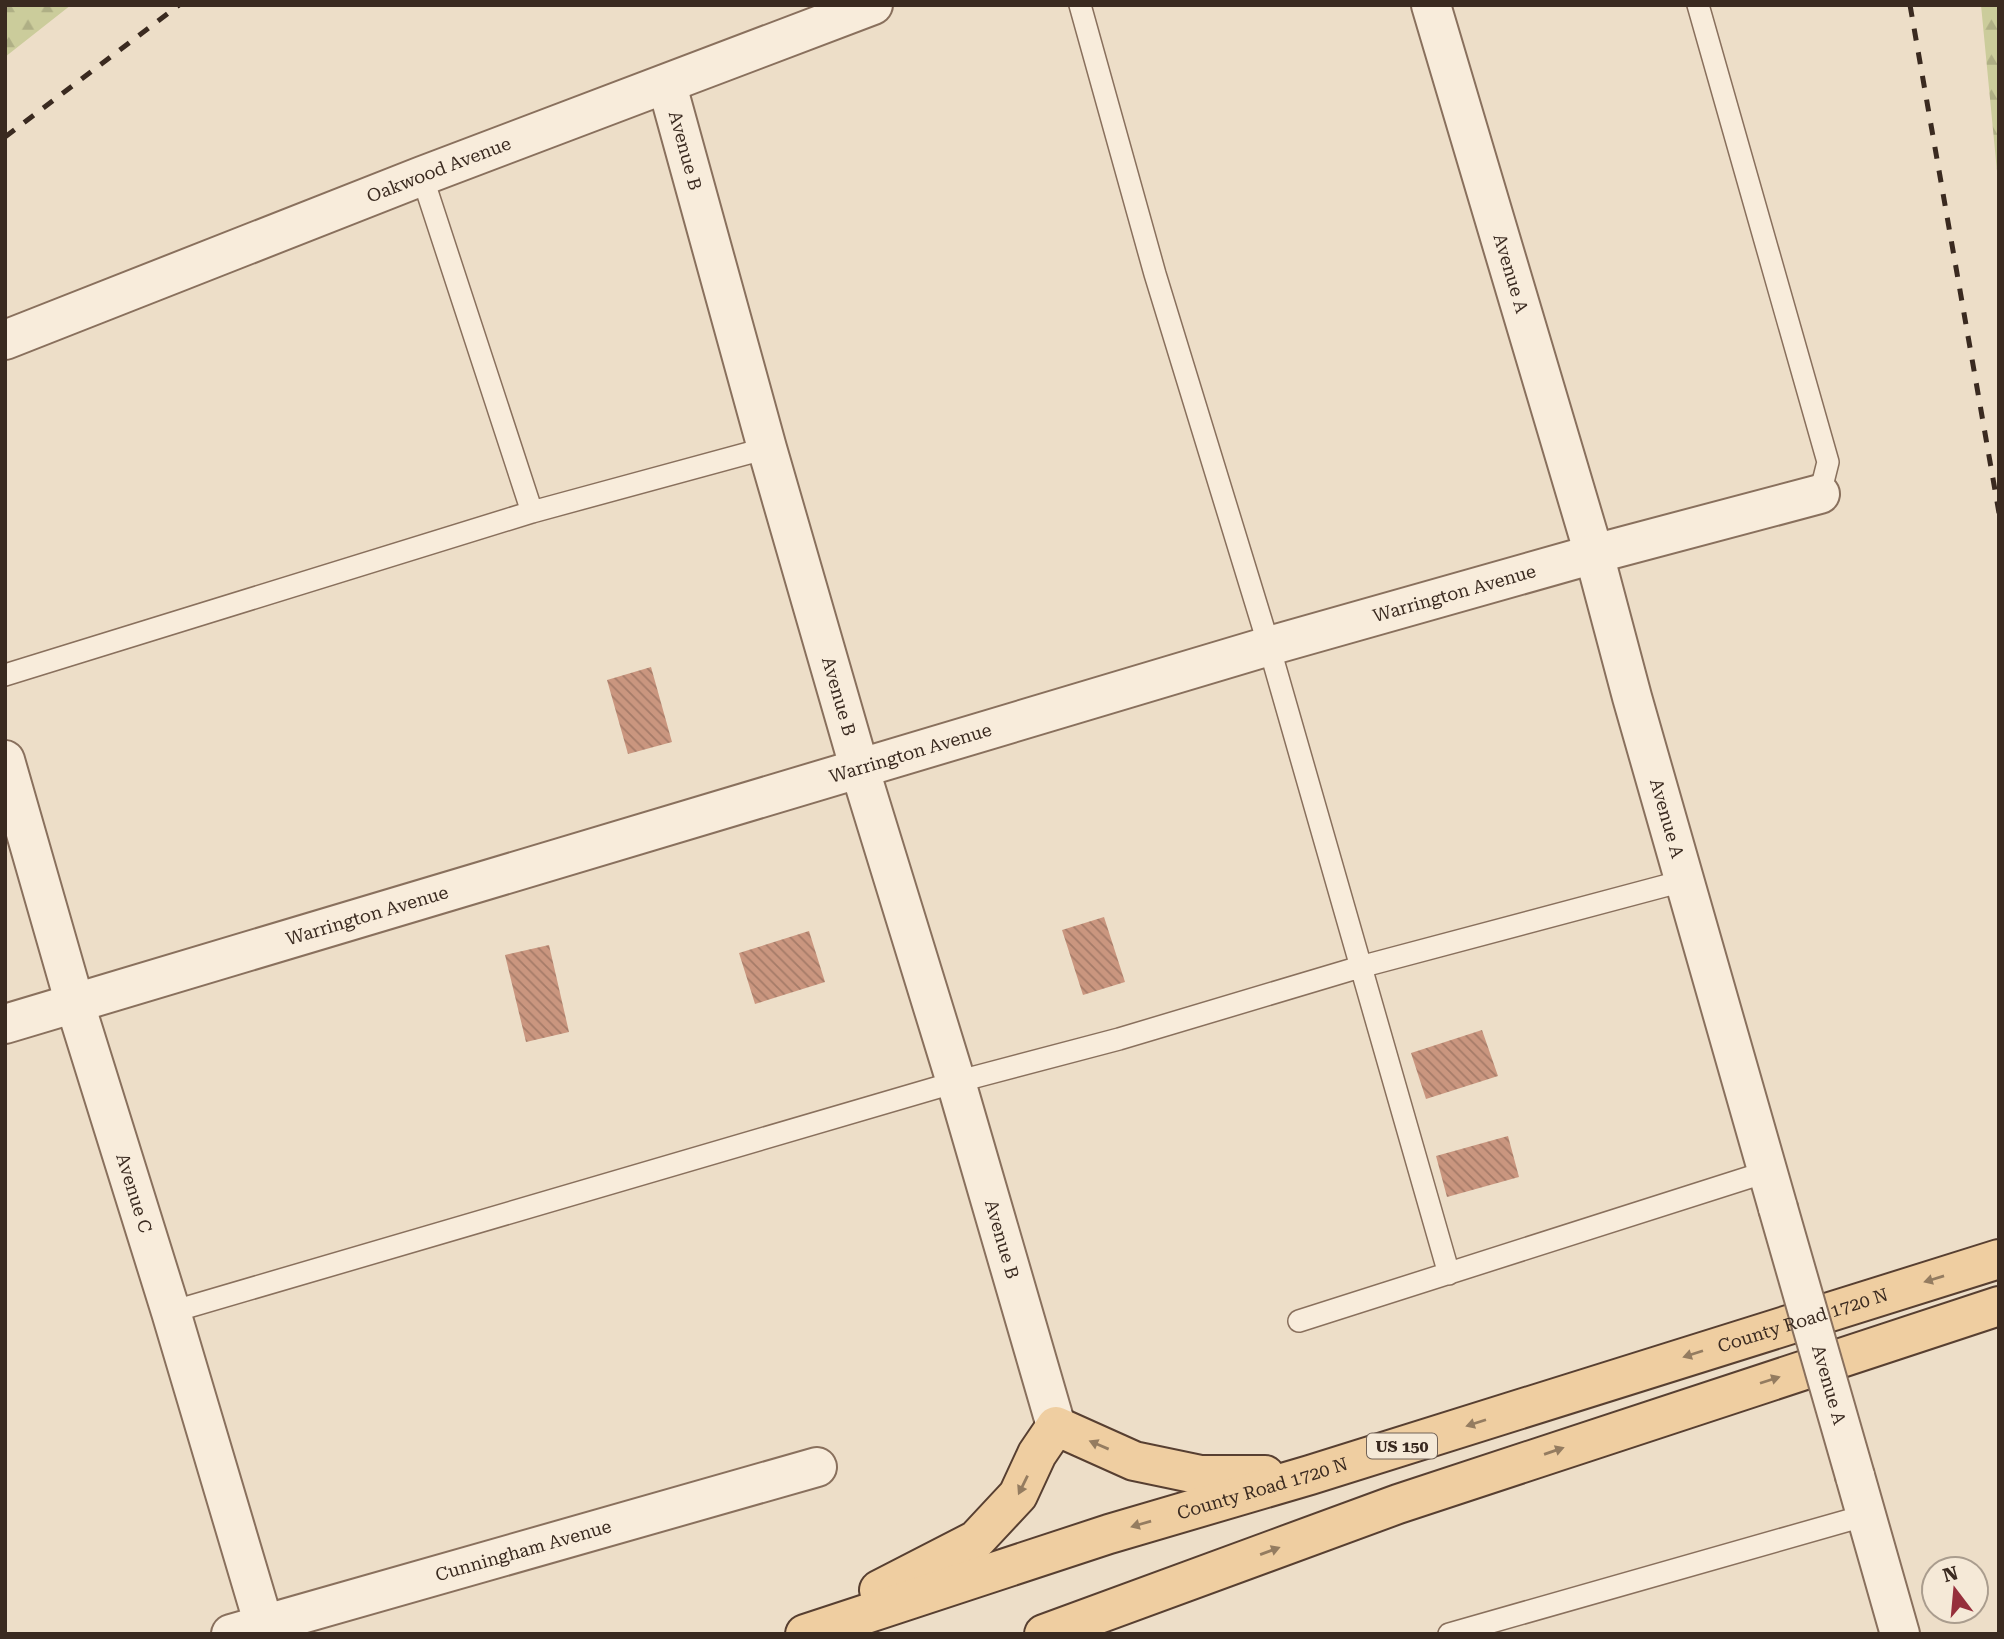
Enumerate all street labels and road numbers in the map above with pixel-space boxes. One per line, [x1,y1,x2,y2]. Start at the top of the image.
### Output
street label: Avenue B [665,109,706,192]
street label: Oakwood Avenue [364,132,514,207]
street label: Avenue A [1489,231,1533,316]
street label: Warrington Avenue [1370,560,1538,626]
street label: Avenue B [818,654,861,738]
street label: Warrington Avenue [827,719,994,787]
street label: Avenue A [1646,776,1689,861]
street label: Warrington Avenue [283,881,451,949]
street label: Avenue C [112,1151,157,1235]
street label: Avenue B [981,1197,1024,1281]
street label: County Road 1720 N [1715,1283,1890,1357]
street label: Avenue A [1808,1343,1851,1427]
road number: US 150 [1367,1434,1437,1458]
street label: County Road 1720 N [1174,1453,1350,1523]
street label: Cunningham Avenue [433,1515,614,1585]

